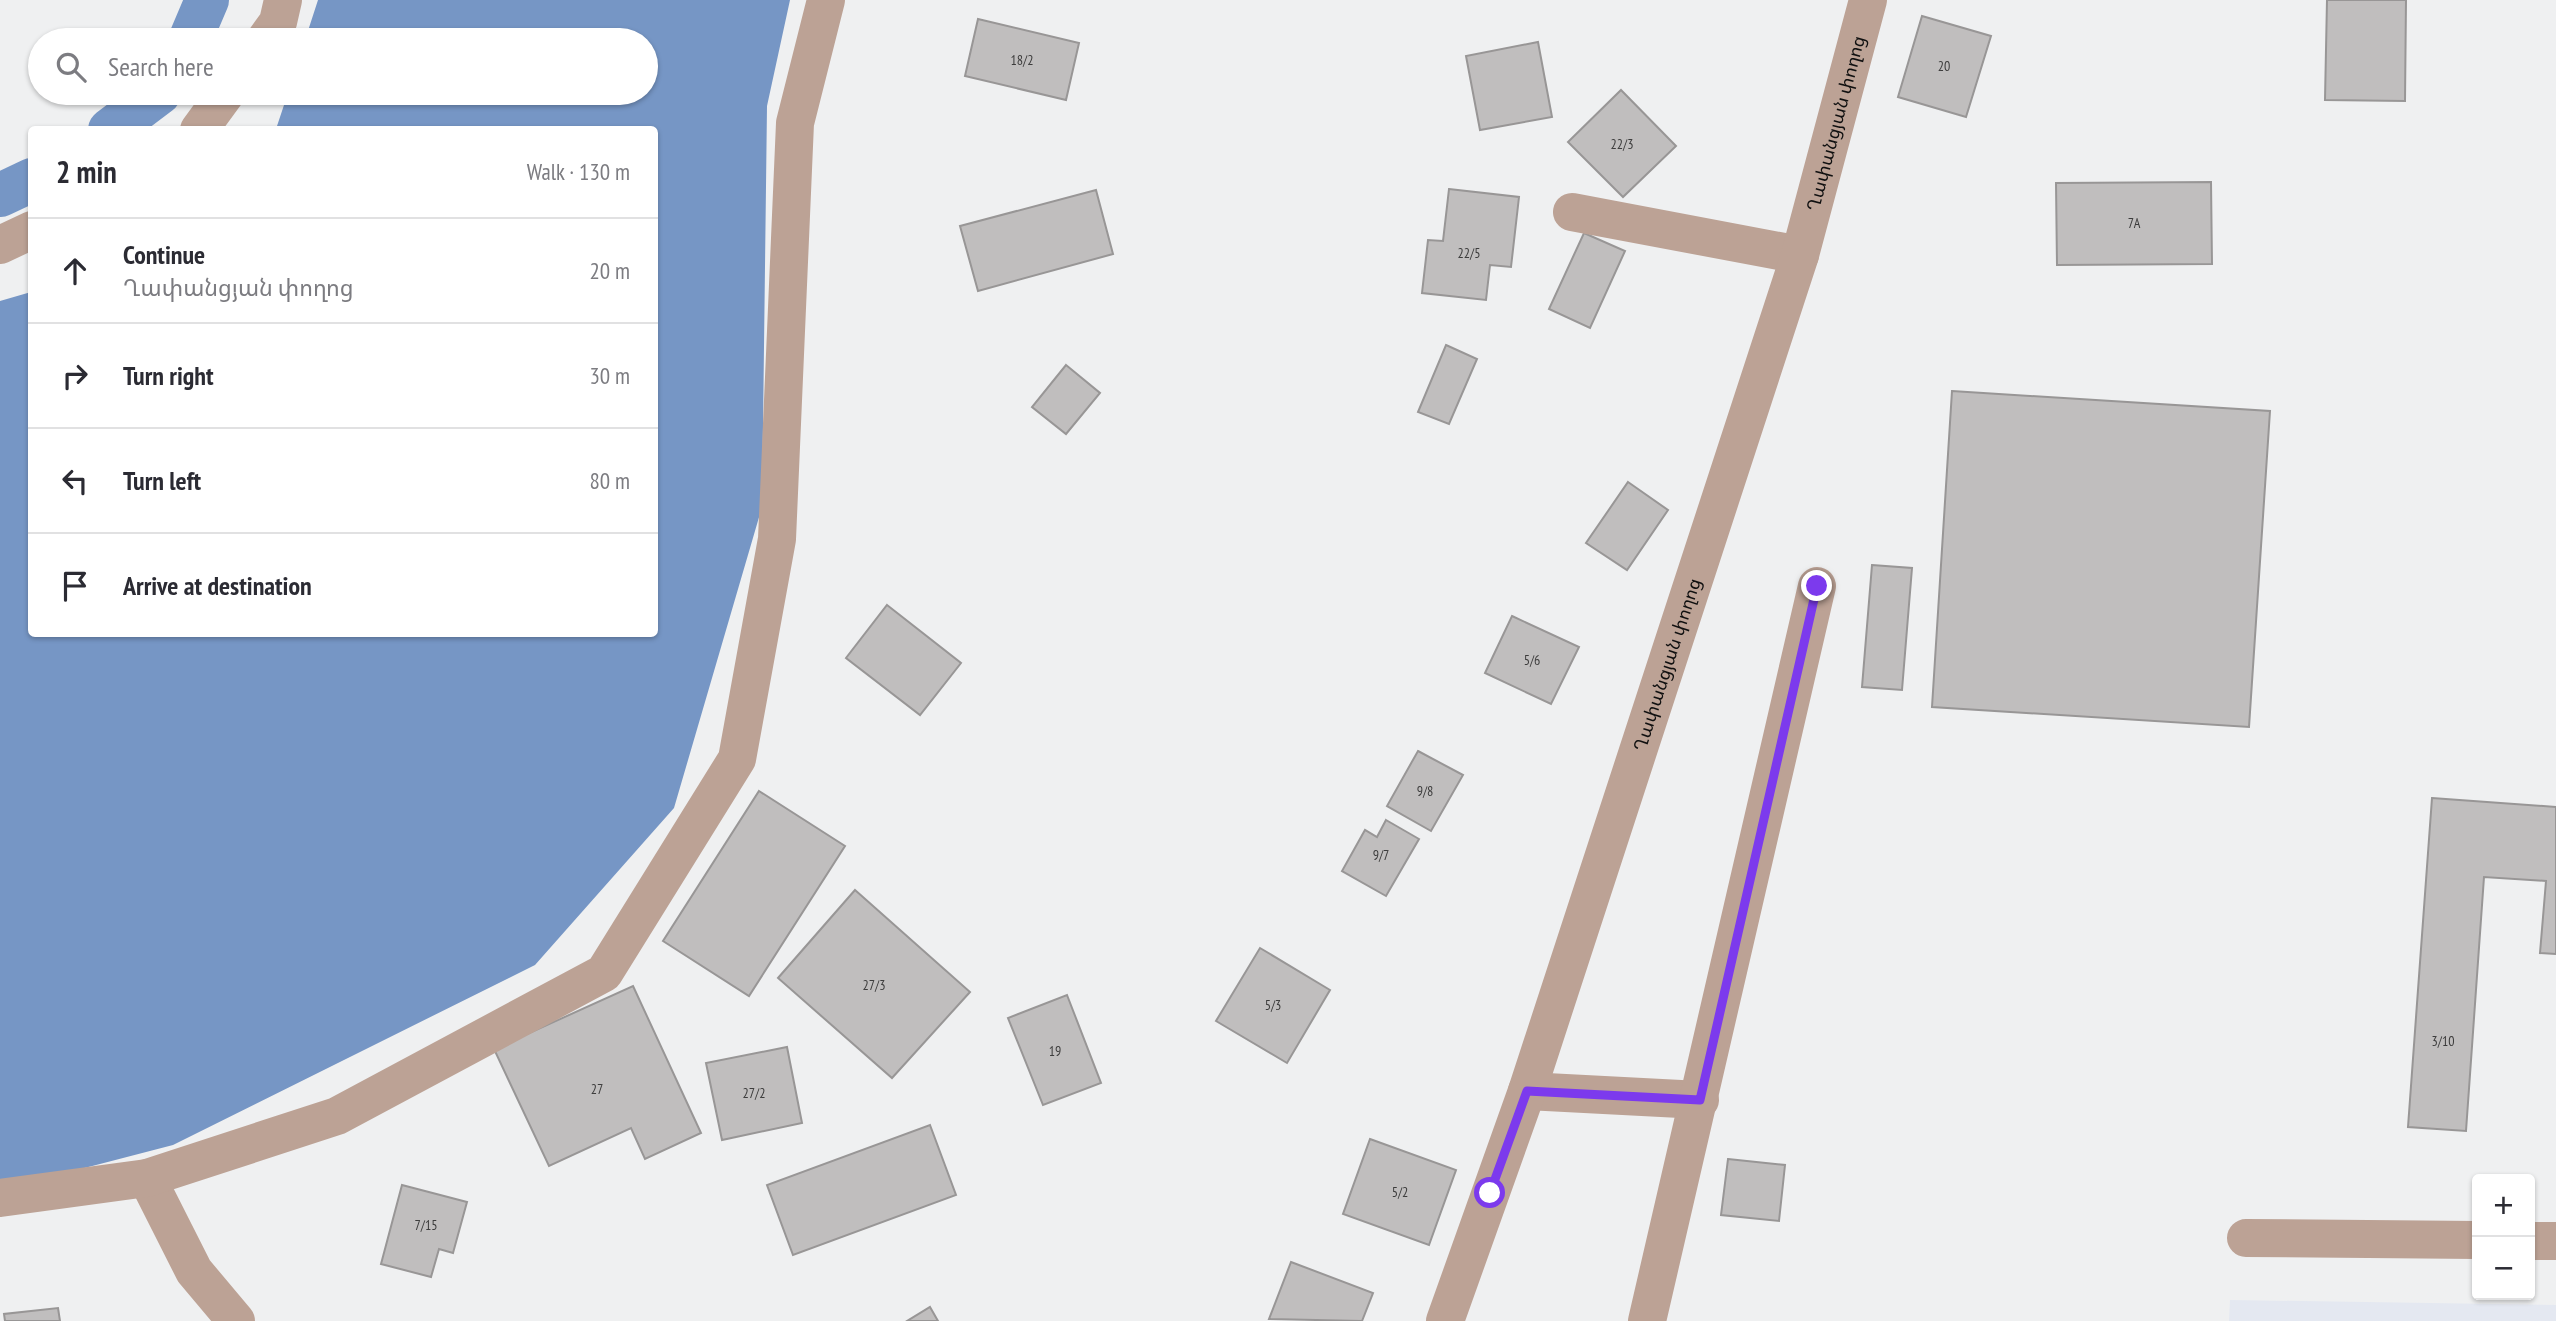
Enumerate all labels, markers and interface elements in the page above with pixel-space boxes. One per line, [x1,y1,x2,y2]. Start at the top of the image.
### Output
search box [28,28,658,105]
street label: Ղափանցյան փողոց [1801,33,1870,213]
icon: search [52,48,90,86]
text: Search here [108,50,214,83]
house number: 18/2 [1010,51,1034,69]
house number: 20 [1938,57,1950,75]
house number: 22/3 [1610,135,1634,153]
text: 2 min [56,152,117,191]
text: Walk · 130 m [527,157,630,186]
house number: 7A [2128,214,2141,232]
text: Continue [123,238,205,271]
house number: 22/5 [1457,244,1481,262]
icon: ahead [56,252,94,290]
text: 20 m [589,256,630,285]
text: Ղափանցյան փողոց [123,273,354,302]
icon: right [56,357,94,395]
text: Turn right [123,359,214,392]
text: 30 m [589,361,630,390]
icon: left [56,462,94,500]
text: Turn left [123,464,201,497]
text: 80 m [589,466,630,495]
icon: arrive [56,567,94,605]
text: Arrive at destination [123,569,312,602]
route end [1801,570,1832,601]
street label: Ղափանցյան փողոց [1627,575,1705,754]
house number: 5/6 [1524,651,1540,669]
house number: 9/8 [1417,782,1433,800]
house number: 9/7 [1373,846,1389,864]
house number: 27/3 [862,976,886,994]
house number: 5/3 [1265,996,1281,1014]
house number: 3/10 [2431,1032,2455,1050]
house number: 19 [1049,1042,1061,1060]
house number: 27 [591,1080,603,1098]
house number: 27/2 [742,1084,766,1102]
map controls [2472,1174,2535,1300]
button: + [2472,1174,2535,1237]
route start [1474,1177,1505,1208]
house number: 5/2 [1392,1183,1408,1201]
house number: 7/15 [414,1216,438,1234]
button: − [2472,1237,2535,1300]

